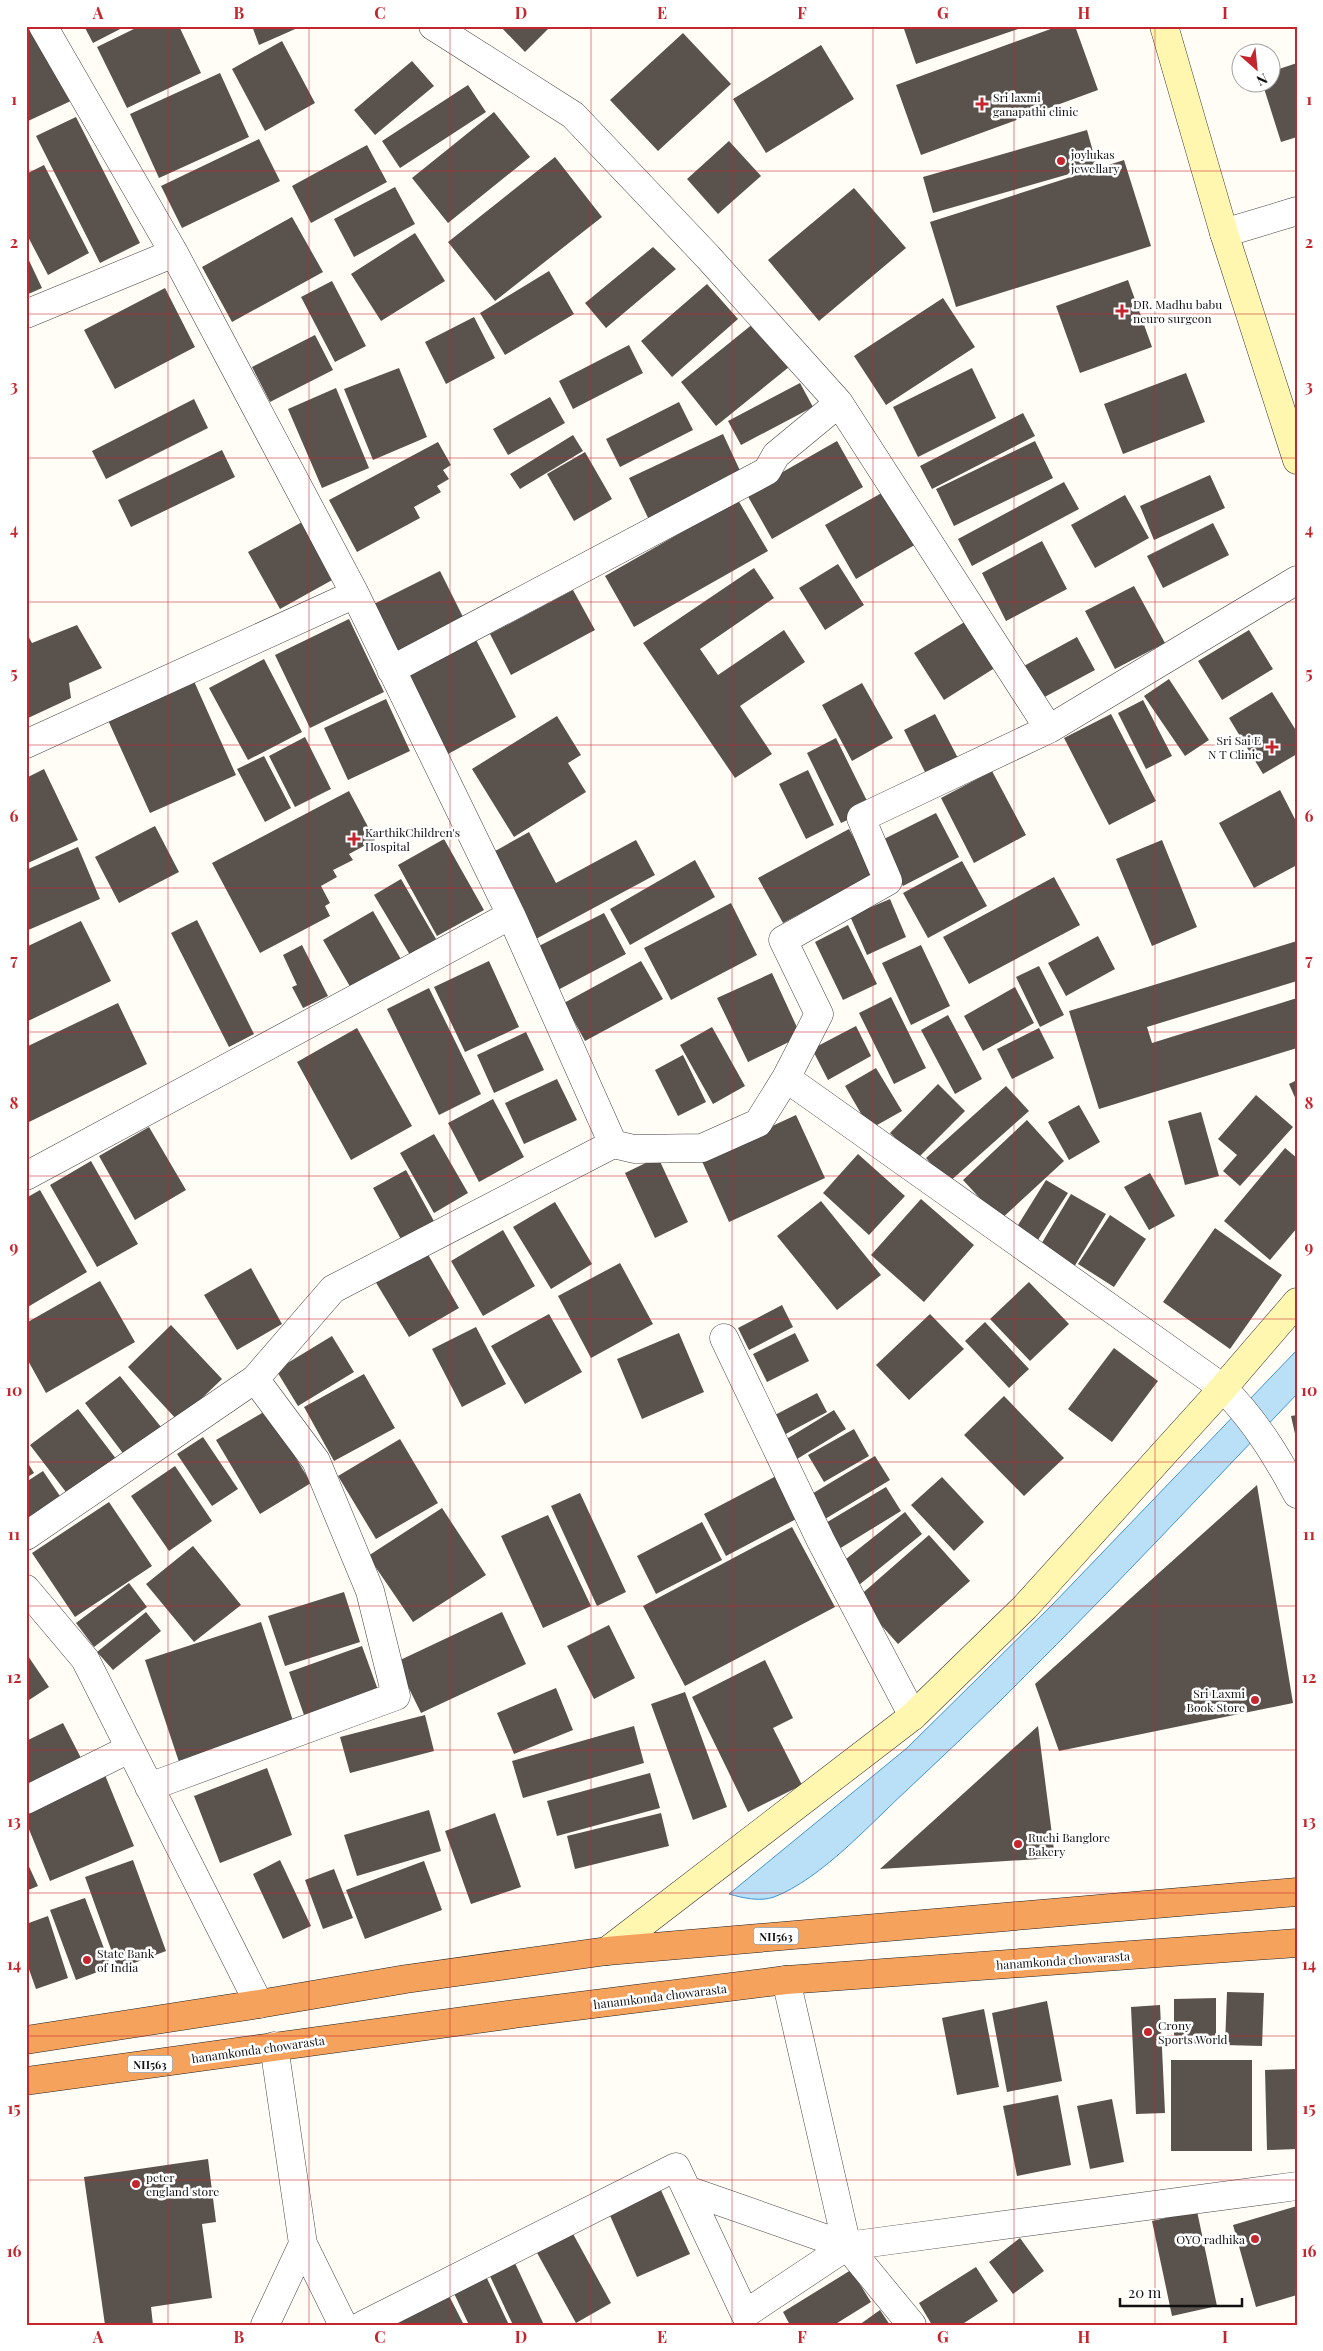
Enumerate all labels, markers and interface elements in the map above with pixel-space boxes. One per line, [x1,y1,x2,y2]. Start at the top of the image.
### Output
text: A [92,2,104,23]
text: B [234,2,245,23]
text: C [374,2,386,23]
text: D [515,2,527,23]
text: E [657,2,667,23]
text: F [797,2,807,23]
text: G [937,2,949,23]
text: H [1078,2,1091,23]
text: I [1222,2,1228,23]
north arrow [1230,42,1280,92]
text: N [1253,69,1271,91]
text: 1 [11,88,17,109]
text: 1 [1306,88,1312,109]
place label: Sri laxmi ganapathi clinic [993,89,1079,119]
marker: Sri laxmi ganapathi clinic [975,97,989,111]
place label: joylukas jewellary [1070,146,1120,176]
marker: joylukas jewellary [1055,155,1067,167]
text: 2 [10,231,18,252]
text: 2 [1305,231,1313,252]
place label: DR. Madhu babu neuro surgeon [1133,296,1222,326]
marker: DR. Madhu babu neuro surgeon [1115,304,1129,318]
text: 3 [10,375,18,396]
text: 3 [1305,375,1313,396]
text: 4 [10,518,18,539]
text: 4 [1305,518,1313,539]
text: 5 [10,662,18,683]
text: 5 [1305,662,1313,683]
place label: Sri Sai E N T Clinic [1208,732,1261,762]
marker: Sri Sai E N T Clinic [1265,740,1279,754]
text: 6 [10,805,19,826]
text: 6 [1305,805,1314,826]
place label: KarthikChildren's Hospital [365,824,460,854]
marker: KarthikChildren's Hospital [347,832,361,846]
text: 7 [10,949,18,970]
text: 7 [1305,949,1313,970]
text: 8 [10,1092,19,1113]
text: 8 [1305,1092,1314,1113]
text: 9 [10,1236,19,1257]
text: 9 [1305,1236,1314,1257]
text: 10 [6,1379,22,1400]
text: 10 [1301,1379,1317,1400]
text: 11 [8,1523,20,1544]
text: 11 [1303,1523,1315,1544]
text: 12 [7,1666,21,1687]
text: 12 [1302,1666,1316,1687]
place label: Sri Laxmi Book Store [1187,1685,1245,1715]
marker: Sri Laxmi Book Store [1249,1694,1261,1706]
text: 13 [7,1810,21,1831]
text: 13 [1302,1810,1316,1831]
place label: Ruchi Banglore Bakery [1028,1829,1110,1859]
marker: Ruchi Banglore Bakery [1012,1838,1024,1850]
road number: NH563 [754,1928,798,1944]
place label: State Bank of India [97,1945,155,1975]
street label: hanamkonda chowarasta [996,1947,1130,1973]
text: 14 [7,1953,21,1974]
text: 14 [1302,1953,1316,1974]
marker: State Bank of India [81,1954,93,1966]
street label: hanamkonda chowarasta [592,1980,728,2012]
place label: Crony Sports World [1158,2017,1228,2047]
marker: Crony Sports World [1142,2026,1154,2038]
street label: hanamkonda chowarasta [191,2032,326,2066]
road number: NH563 [128,2056,172,2072]
text: 15 [7,2097,21,2118]
text: 15 [1302,2097,1316,2118]
place label: peter england store [146,2169,219,2199]
marker: peter england store [130,2178,142,2190]
place label: OYO radhika [1176,2231,1245,2247]
marker: OYO radhika [1249,2233,1261,2245]
text: 16 [6,2240,22,2261]
text: 16 [1301,2240,1317,2261]
scale bar [1120,2276,1243,2308]
text: 20 m [1128,2282,1162,2302]
text: A [92,2326,104,2347]
text: B [234,2326,245,2347]
text: C [374,2326,386,2347]
text: D [515,2326,527,2347]
text: E [657,2326,667,2347]
text: F [797,2326,807,2347]
text: G [937,2326,949,2347]
text: H [1078,2326,1091,2347]
text: I [1222,2326,1228,2347]

